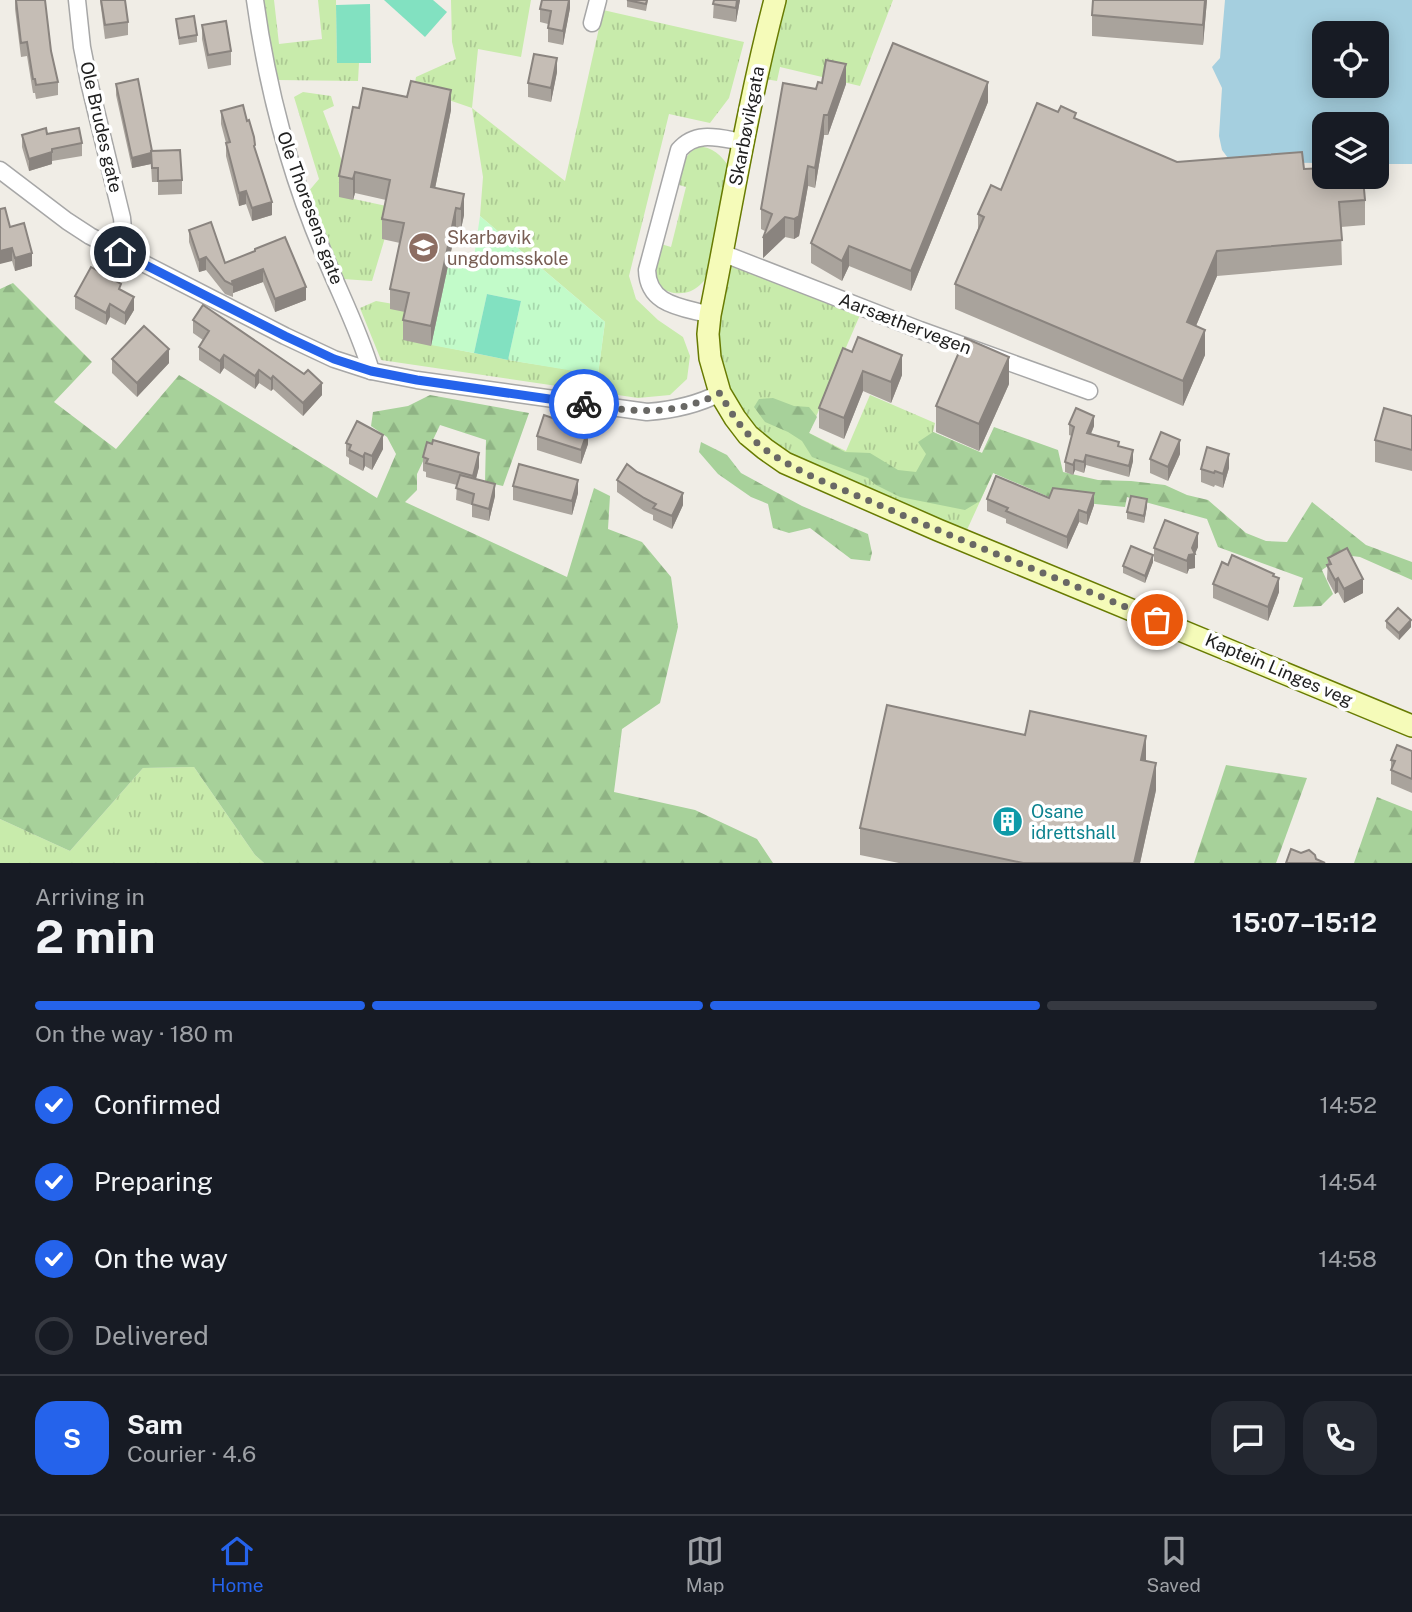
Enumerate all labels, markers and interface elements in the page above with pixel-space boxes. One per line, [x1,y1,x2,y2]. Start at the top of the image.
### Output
map controls [1312,21,1389,189]
button: locate [1312,21,1389,98]
street label: Ole Brudes gate [76,59,127,194]
street label: Skarbøvikgata [725,64,768,187]
button: layers [1312,112,1389,189]
street label: Ole Thoresens gate [273,128,348,287]
pin [90,222,150,282]
place label: Skarbøvik ungdomsskole [447,227,569,269]
school or university icon: Skarbøvik ungdomsskole [407,231,441,265]
icon: home [101,233,139,271]
street label: Aarsæthervegen [836,289,974,358]
courier [549,369,619,439]
icon: bike [565,385,603,423]
pin [1127,590,1187,650]
icon: bag [1138,601,1176,639]
street label: Kaptein Linges veg [1202,629,1356,710]
place label: Osane idrettshall [1031,801,1116,843]
building icon: Osane idrettshall [991,805,1025,839]
text: Arriving in [35,883,145,910]
text: 15:07–15:12 [1232,907,1377,938]
text: 2 min [35,909,155,963]
text: On the way · 180 m [35,1020,233,1047]
icon: check [35,1086,73,1124]
text: Confirmed [94,1089,221,1120]
text: 14:52 [1320,1091,1377,1118]
icon: check [35,1163,73,1201]
text: Preparing [94,1166,213,1197]
text: 14:54 [1319,1168,1377,1195]
icon: check [35,1240,73,1278]
text: On the way [94,1243,228,1274]
text: 14:58 [1318,1245,1377,1272]
text: Delivered [94,1320,209,1351]
button: chat [1211,1401,1285,1475]
button: phone [1303,1401,1377,1475]
text: Sam [127,1409,183,1440]
text: S [63,1423,81,1454]
text: Courier · 4.6 [127,1440,256,1467]
tab: Home [211,1532,263,1596]
tab: Map [686,1532,724,1596]
tab: Saved [1147,1532,1201,1596]

